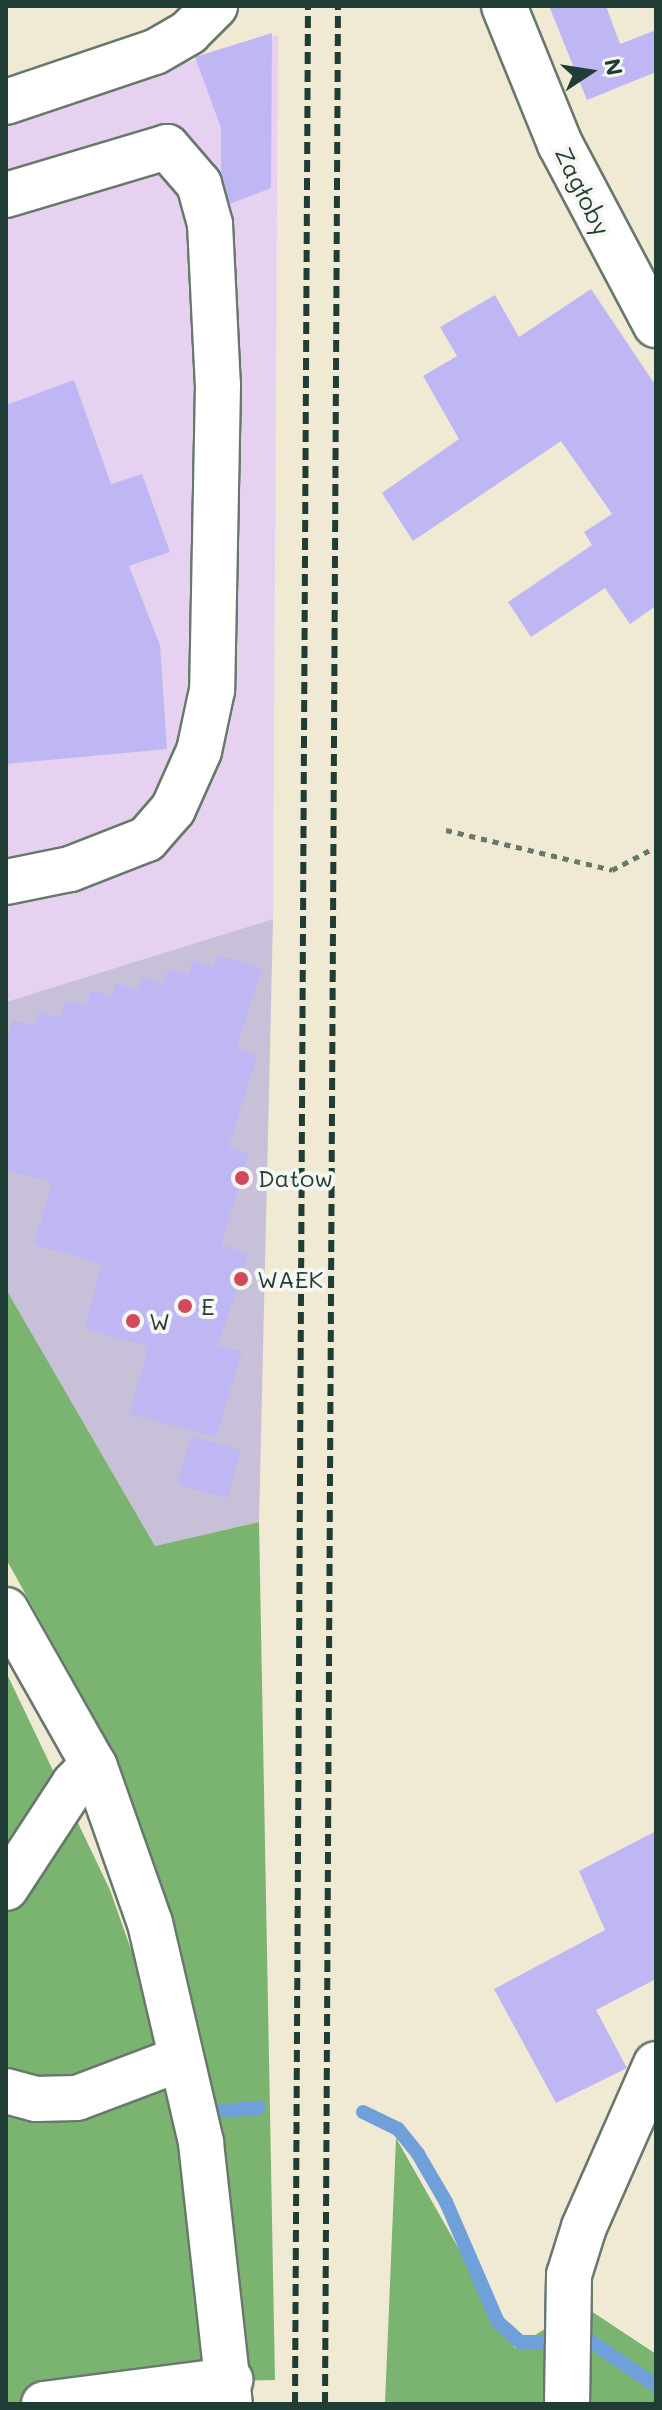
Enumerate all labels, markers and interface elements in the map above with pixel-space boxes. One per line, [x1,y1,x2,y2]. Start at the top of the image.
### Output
north arrow [550,32,630,112]
text: N [598,56,630,78]
street label: Zagłoby [549,142,617,240]
place label: Datow [258,1164,333,1192]
marker: Datow [233,1169,251,1187]
place label: WAEK [257,1265,323,1293]
marker: WAEK [232,1270,250,1288]
place label: E [201,1292,215,1320]
marker: E [176,1297,194,1315]
place label: W [149,1307,170,1335]
marker: W [124,1312,142,1330]

